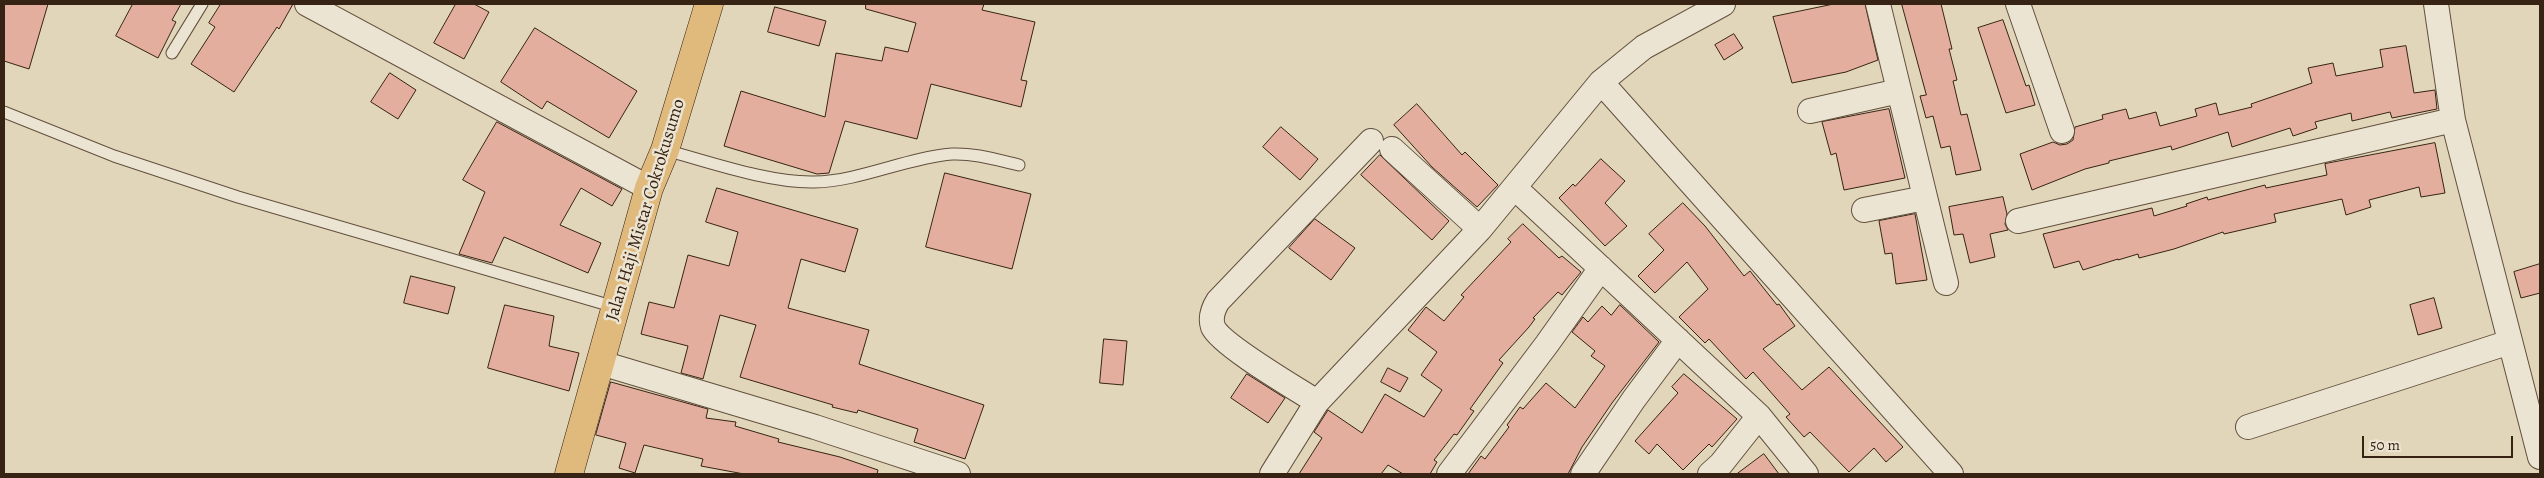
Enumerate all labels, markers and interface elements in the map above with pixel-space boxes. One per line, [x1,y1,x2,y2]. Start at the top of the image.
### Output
street label: Jalan Haji Mistar Cokrokusumo [602,96,690,324]
scale bar [2364,426,2515,458]
text: 50 m [2370,435,2400,455]

